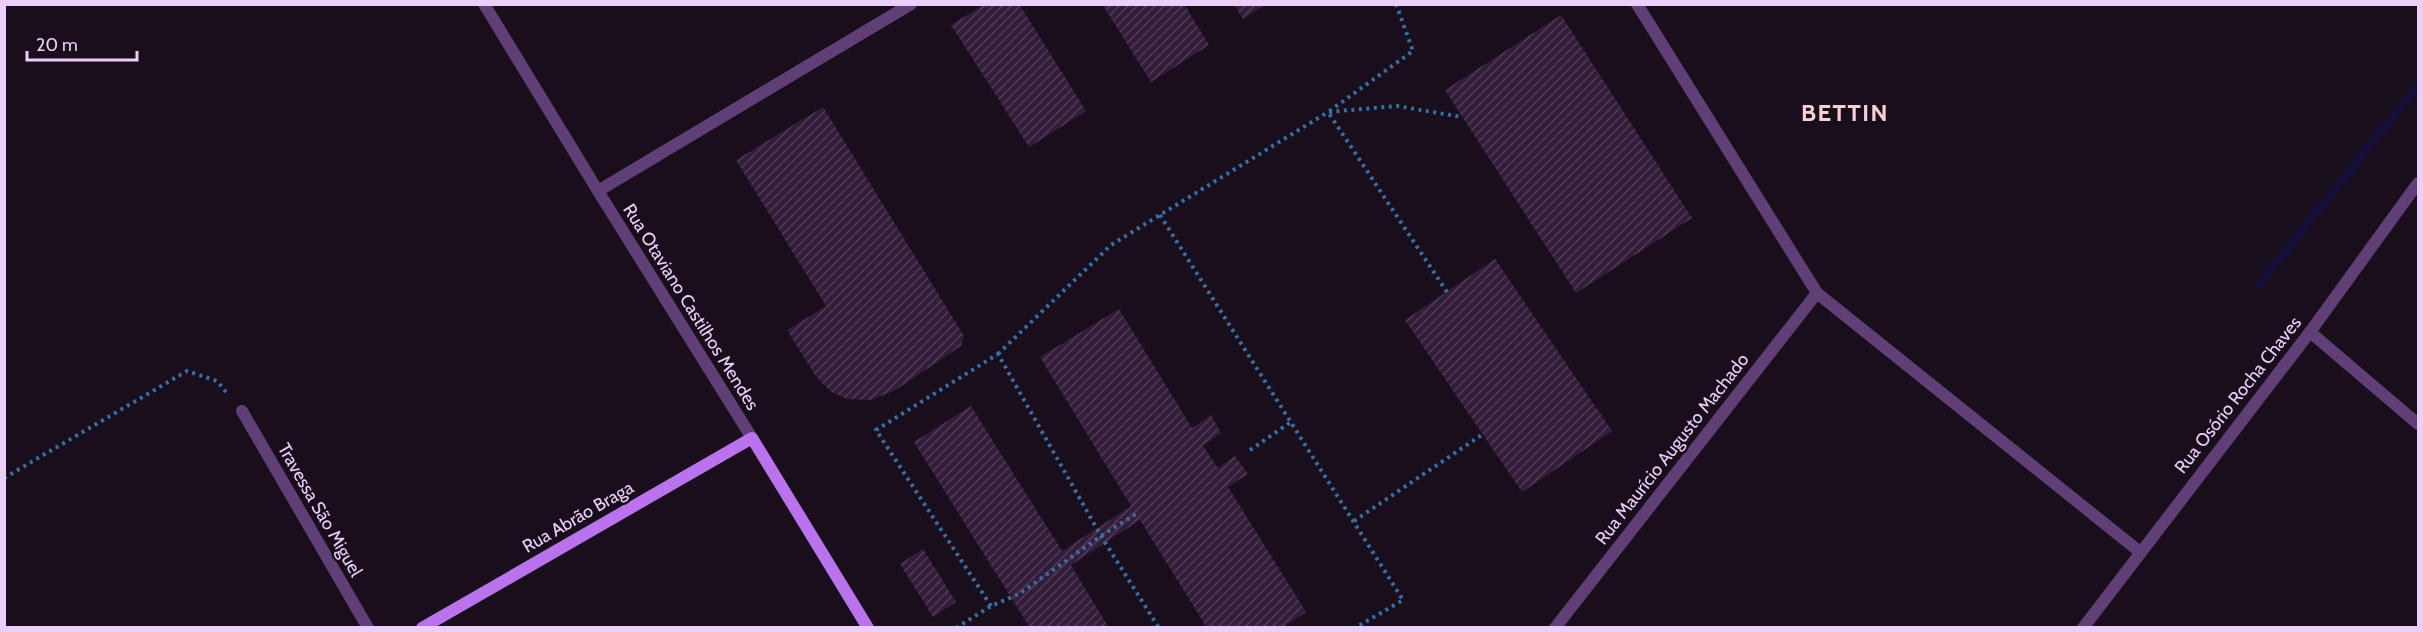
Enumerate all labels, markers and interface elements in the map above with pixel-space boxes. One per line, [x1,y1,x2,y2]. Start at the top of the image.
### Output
scale bar [27,24,136,62]
text: 20 m [36,34,78,56]
district label: BETTIN [1801,98,1889,127]
street label: Rua Otaviano Castilhos Mendes [618,200,764,414]
street label: Rua Osório Rocha Chaves [2170,312,2306,478]
street label: Rua Maurício Augusto Machado [1591,349,1754,549]
street label: Travessa São Miguel [273,439,368,581]
street label: Rua Abrão Braga [519,476,638,558]

